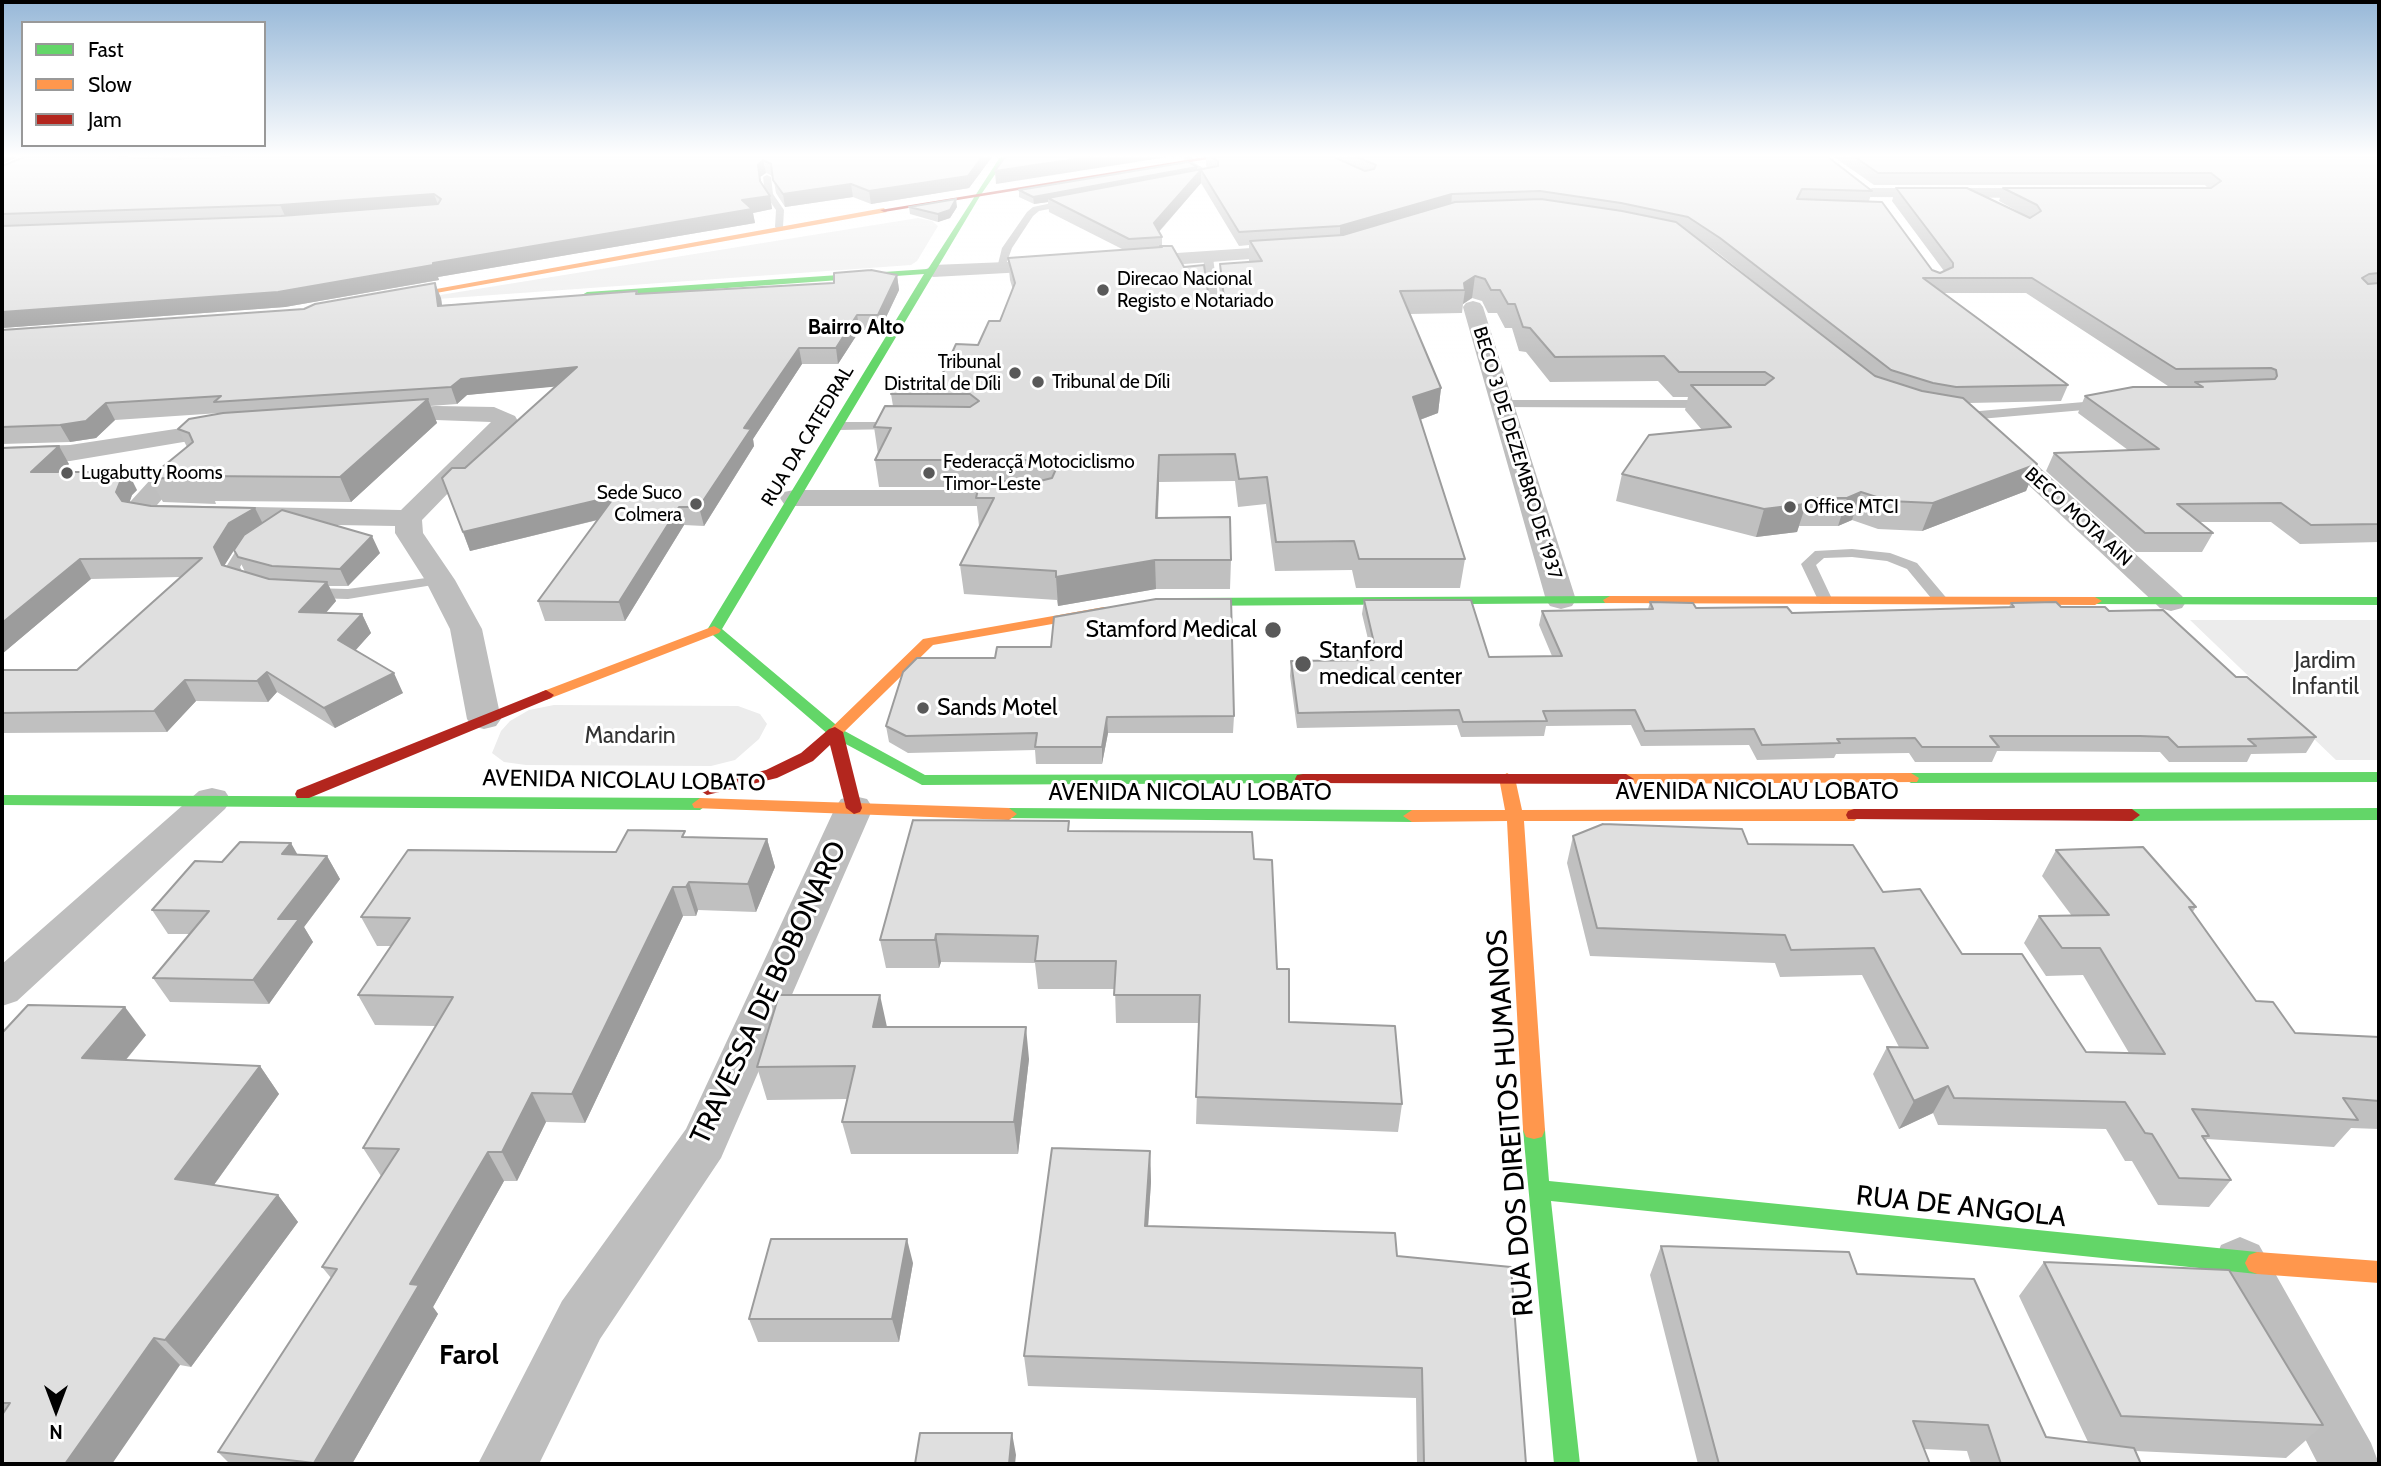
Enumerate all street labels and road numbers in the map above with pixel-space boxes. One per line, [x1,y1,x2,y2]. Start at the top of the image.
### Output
street label: BECO 3 DE DEZEMBRO DE 1937 [1468,324,1566,582]
street label: RUA DA CATEDRAL [757,362,859,510]
street label: BECO MOTA AIN [2020,463,2136,571]
street label: AVENIDA NICOLAU LOBATO [482,765,766,797]
street label: AVENIDA NICOLAU LOBATO [1615,778,1899,806]
street label: AVENIDA NICOLAU LOBATO [1048,779,1332,807]
street label: TRAVESSA DE BOBONARO [684,836,854,1150]
street label: RUA DOS DIREITOS HUMANOS [1481,928,1541,1318]
street label: RUA DE ANGOLA [1854,1179,2068,1235]

